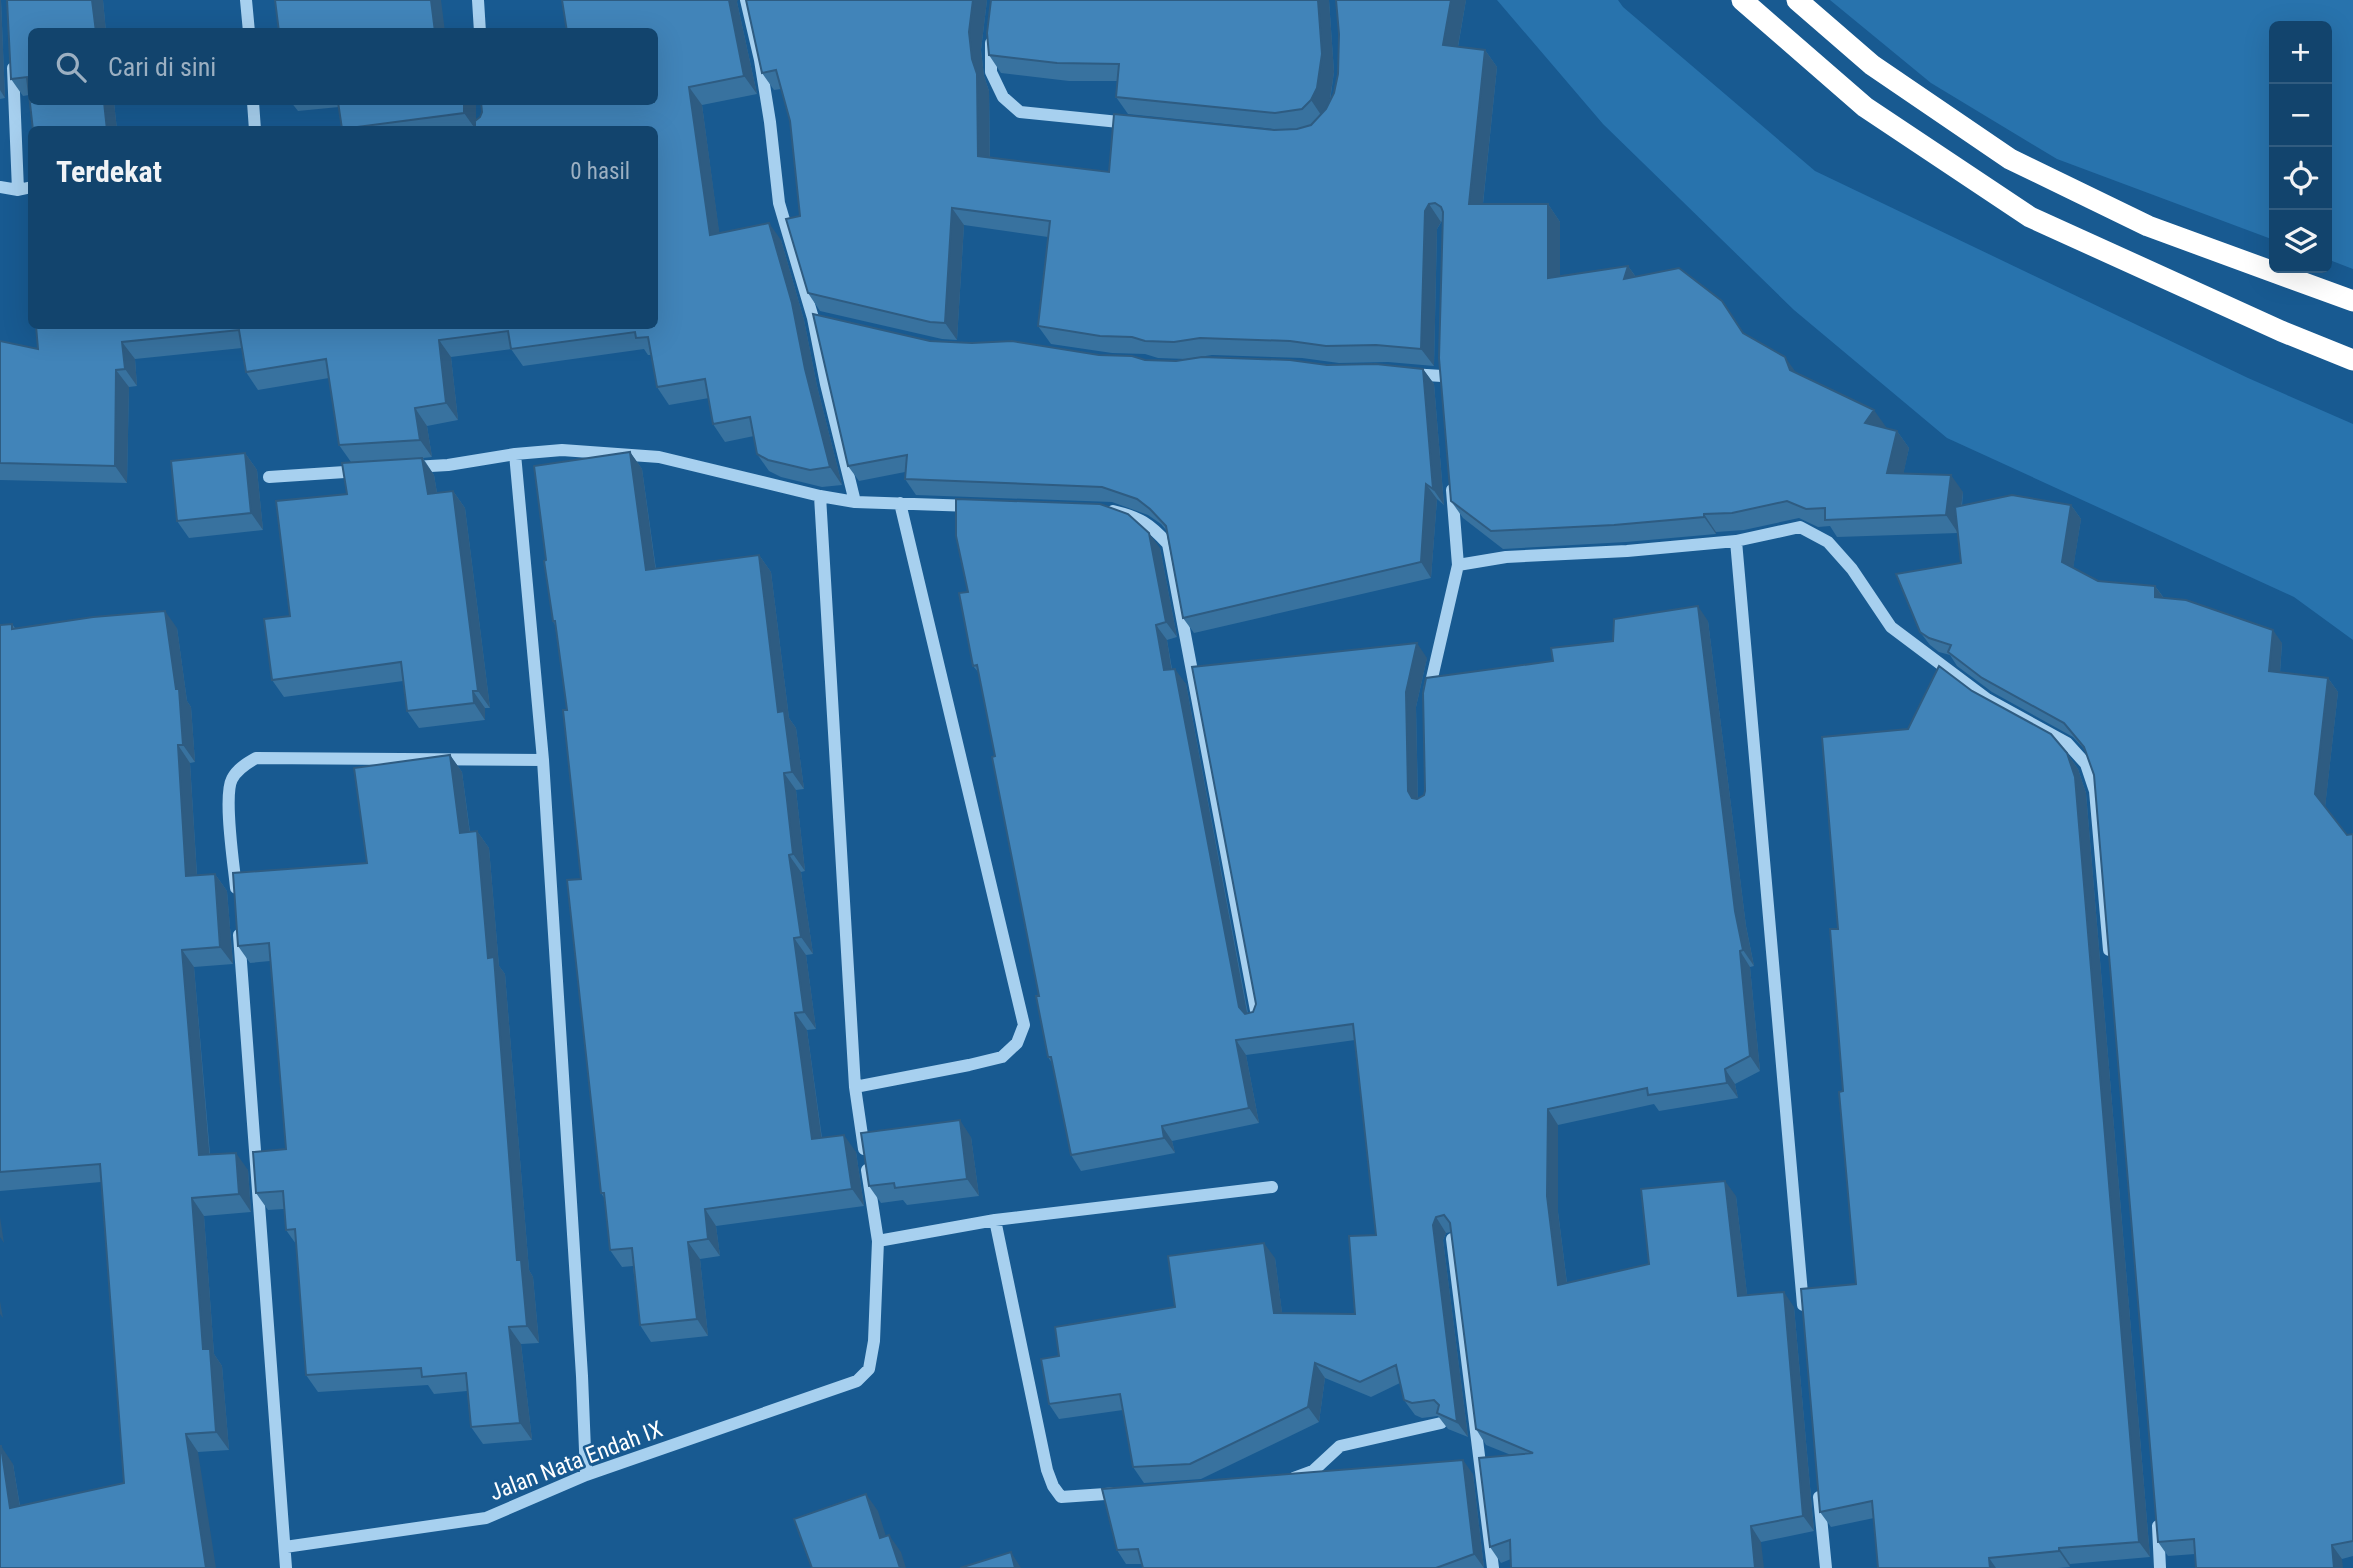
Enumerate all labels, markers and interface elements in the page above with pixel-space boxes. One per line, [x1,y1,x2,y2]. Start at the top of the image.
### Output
map controls [2269,21,2332,273]
button: + [2269,21,2332,84]
search box [28,28,658,105]
icon: search [52,48,90,86]
text: Cari di sini [108,52,216,82]
button: − [2269,84,2332,147]
button: locate [2269,147,2332,210]
text: Terdekat [56,154,162,189]
text: 0 hasil [570,158,630,185]
button: layers [2269,210,2332,273]
street label: Jalan Nata Endah IX [486,1416,666,1506]

